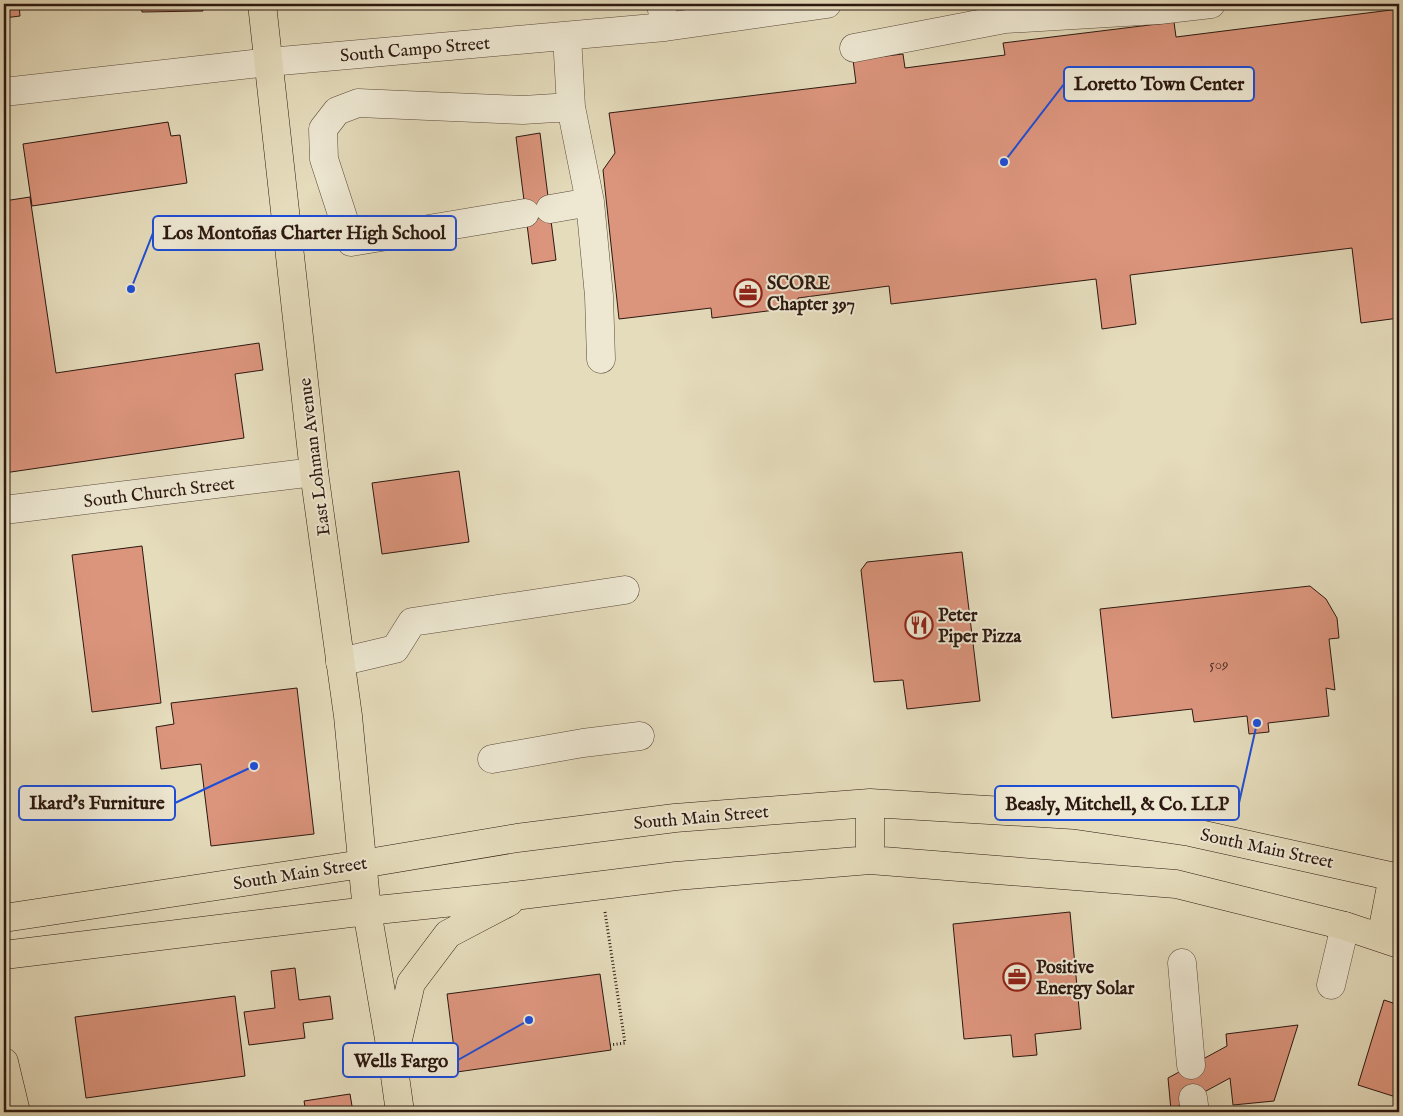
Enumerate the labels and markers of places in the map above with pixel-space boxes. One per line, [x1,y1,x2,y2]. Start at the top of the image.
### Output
callout: Loretto Town Center [1064,67,1254,101]
callout: Los Montoñas Charter High School [153,216,456,250]
place label: SCORE Chapter 397 [767,273,855,317]
office icon: SCORE Chapter 397 [733,278,763,308]
place label: Peter Piper Pizza [938,605,1023,649]
restaurant icon: Peter Piper Pizza [904,610,934,640]
callout: Ikard's Furniture [19,786,175,820]
callout: Beasly, Mitchell, & Co. LLP [995,786,1239,820]
place label: Positive Energy Solar [1036,957,1135,1001]
office icon: Positive Energy Solar [1002,962,1032,992]
callout: Wells Fargo [343,1043,458,1077]

